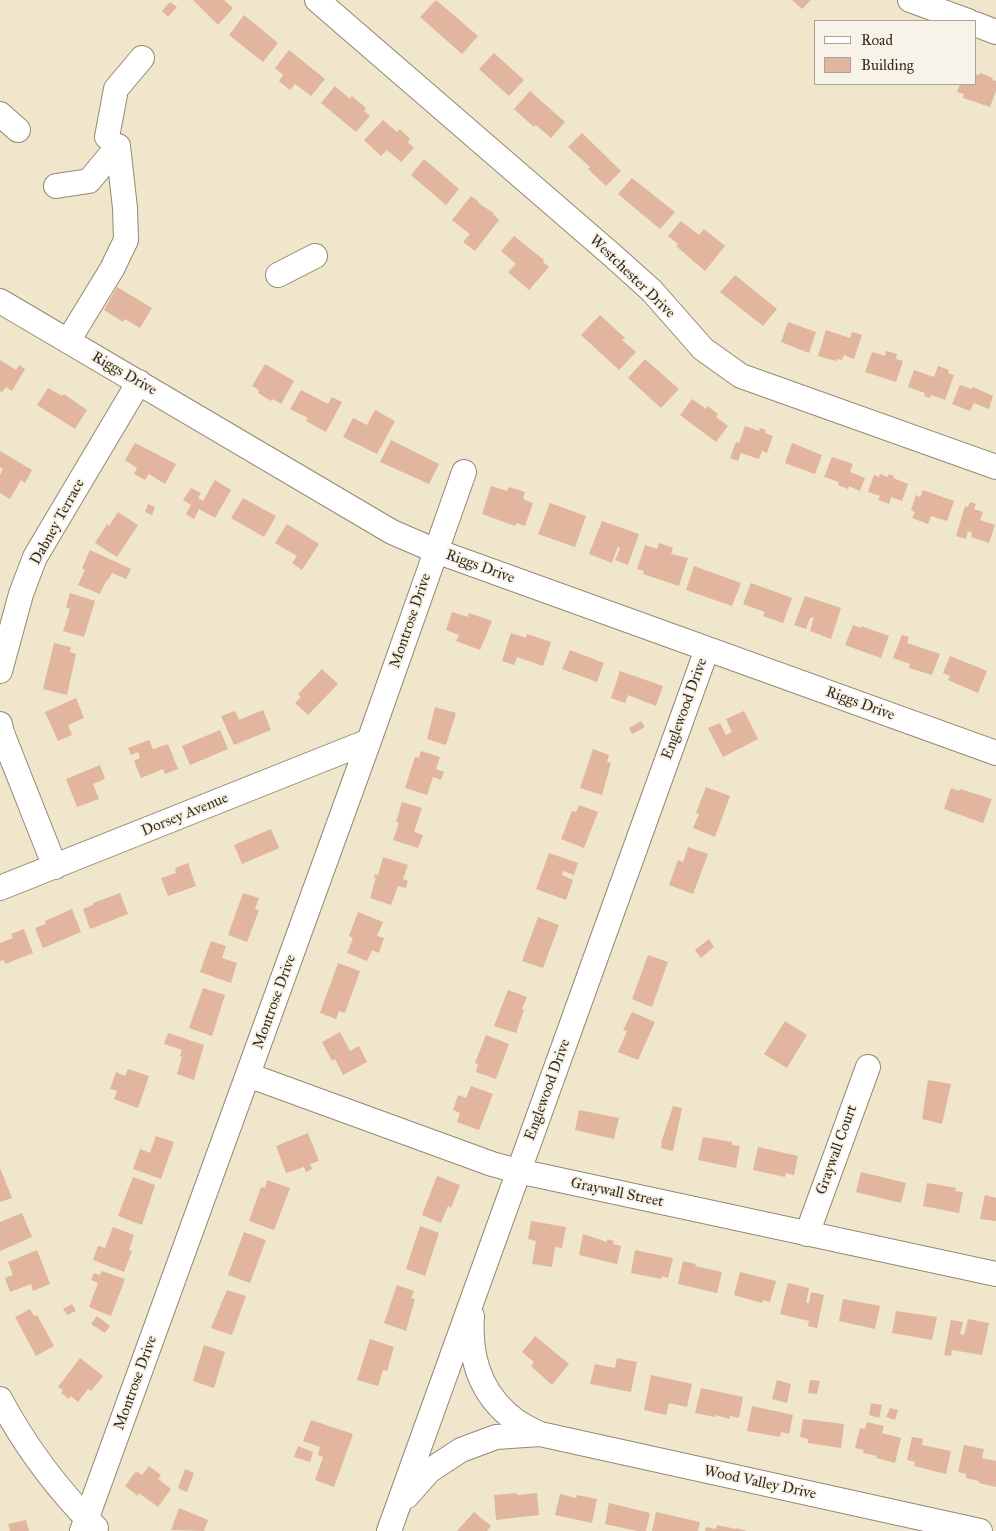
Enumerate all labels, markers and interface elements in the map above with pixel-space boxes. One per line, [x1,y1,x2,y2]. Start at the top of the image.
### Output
legend [814,20,976,85]
text: Road [861,31,893,49]
text: Building [861,56,914,74]
street label: Westchester Drive [585,232,679,322]
street label: Riggs Drive [88,348,160,400]
street label: Dabney Terrace [27,476,89,568]
street label: Riggs Drive [443,546,517,588]
street label: Montrose Drive [386,571,436,671]
street label: Englewood Drive [658,656,712,762]
street label: Riggs Drive [823,683,897,725]
street label: Dorsey Avenue [139,789,231,841]
street label: Montrose Drive [250,952,300,1052]
street label: Englewood Drive [521,1037,575,1143]
street label: Graywall Court [812,1103,862,1197]
street label: Graywall Street [569,1174,665,1212]
street label: Montrose Drive [111,1333,161,1433]
street label: Wood Valley Drive [702,1462,818,1504]

